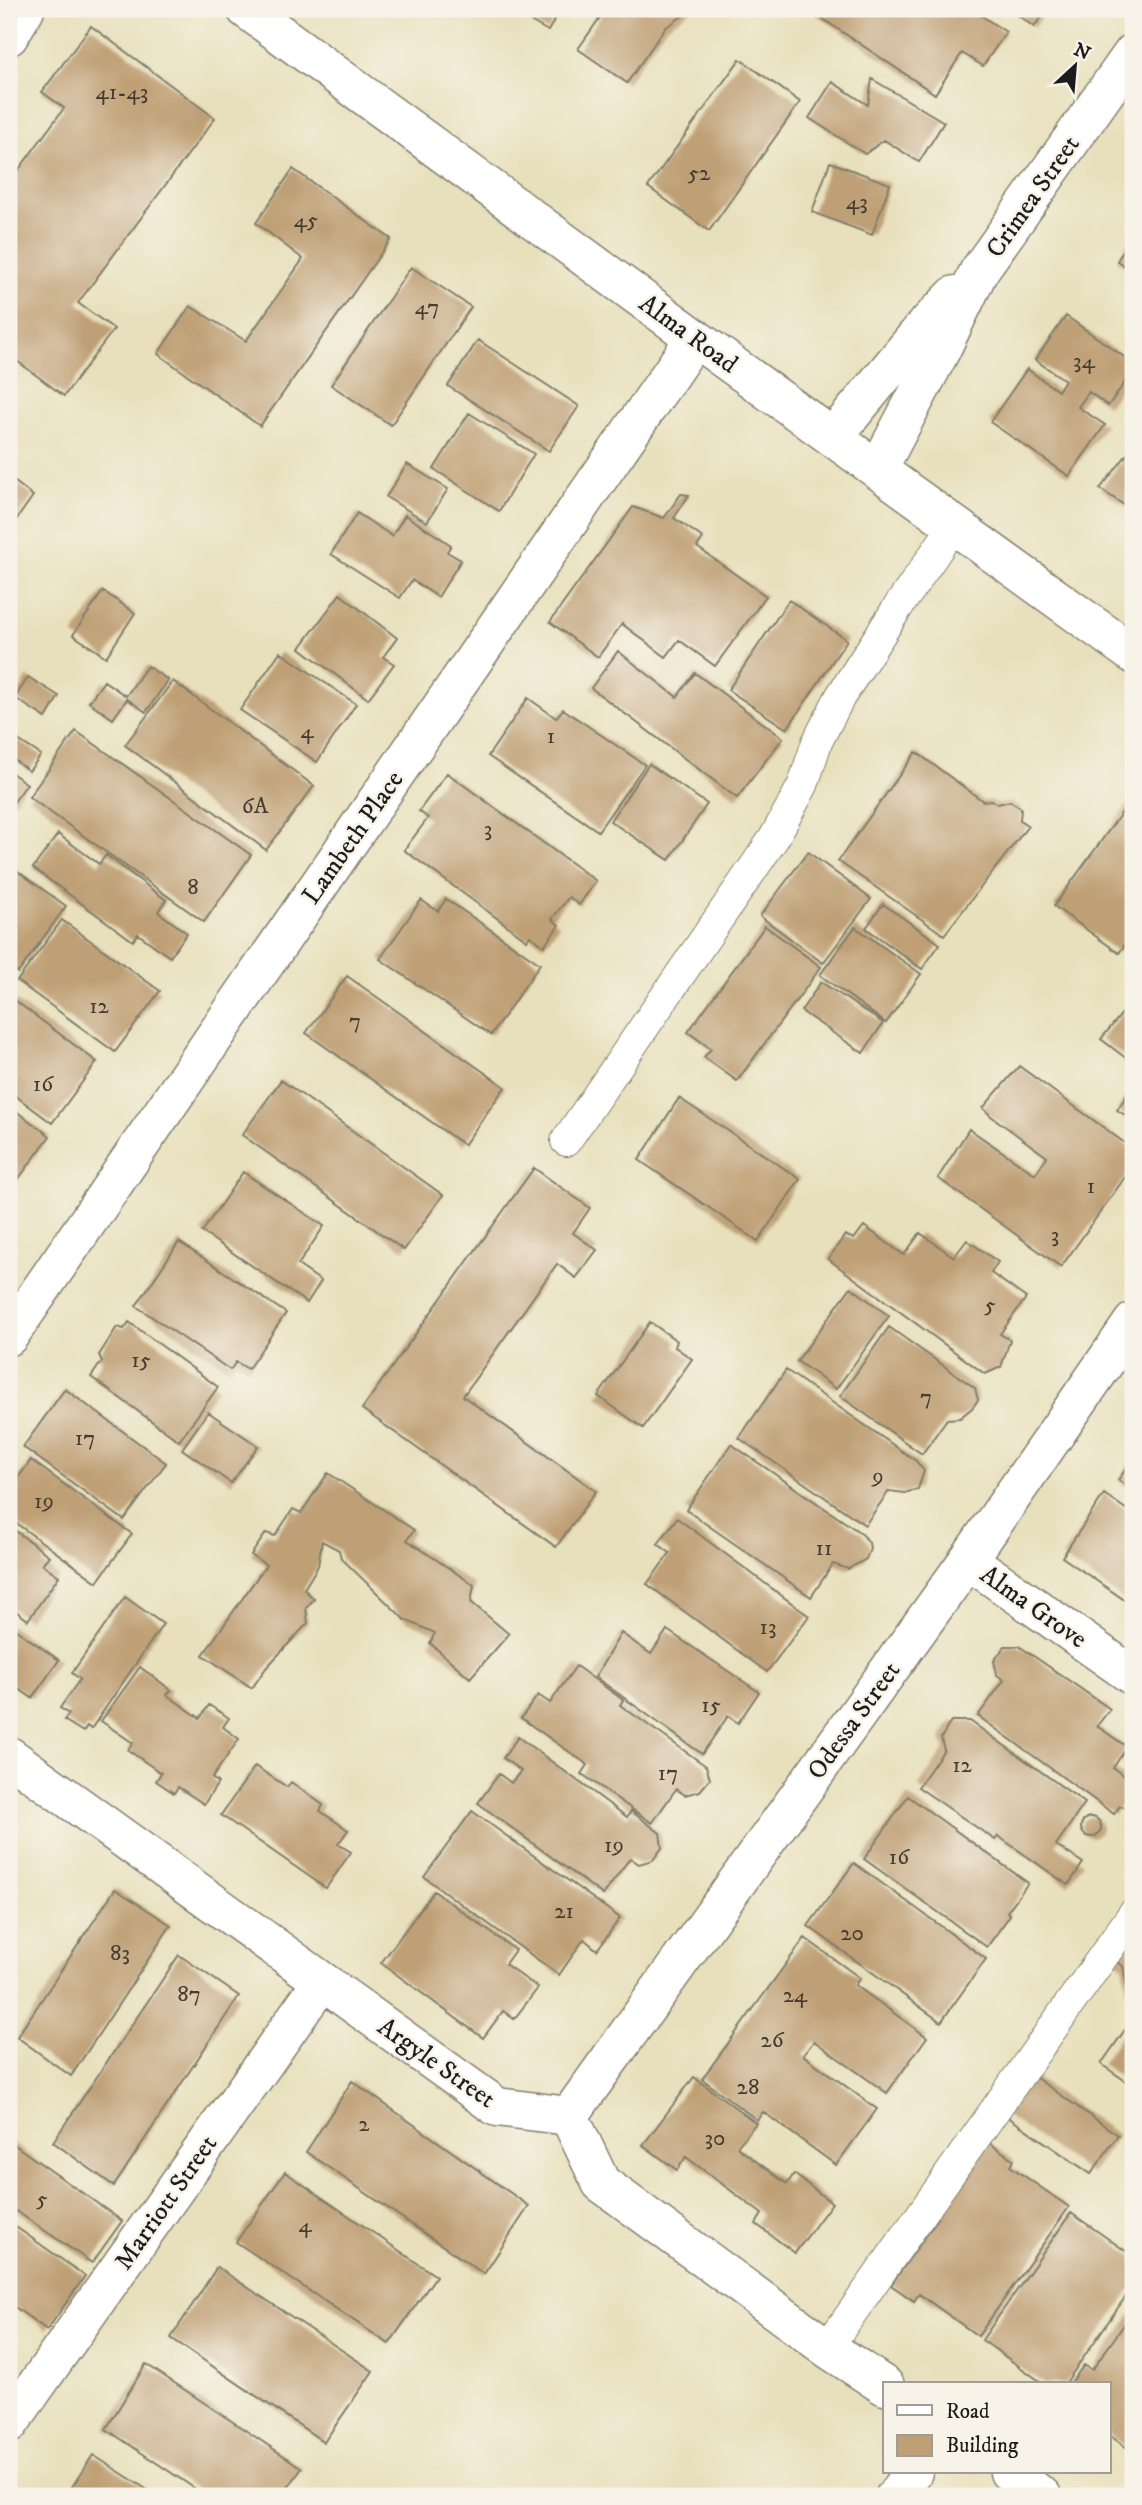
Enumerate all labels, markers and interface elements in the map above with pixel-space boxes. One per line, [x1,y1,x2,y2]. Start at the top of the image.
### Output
north arrow [1040,32,1110,102]
text: N [1070,38,1094,66]
house number: 41-43 [96,78,148,107]
street label: Crimea Street [979,129,1087,264]
house number: 52 [688,159,711,188]
house number: 43 [846,188,868,217]
house number: 45 [294,206,318,235]
street label: Alma Road [632,287,744,381]
house number: 47 [415,293,439,322]
house number: 34 [1073,347,1096,376]
house number: 4 [300,717,314,746]
house number: 1 [547,722,555,751]
street label: Lambeth Place [295,765,411,911]
house number: 6A [242,792,269,821]
house number: 3 [484,815,492,844]
house number: 8 [187,873,199,902]
house number: 12 [89,992,110,1021]
house number: 7 [349,1007,361,1036]
house number: 16 [33,1070,54,1099]
house number: 1 [1087,1172,1095,1201]
house number: 3 [1051,1221,1059,1250]
house number: 5 [984,1291,996,1320]
house number: 15 [131,1346,151,1375]
house number: 7 [920,1383,932,1412]
house number: 17 [75,1424,95,1453]
house number: 9 [871,1462,884,1491]
house number: 19 [34,1487,54,1516]
house number: 11 [816,1534,832,1563]
street label: Alma Grove [973,1558,1093,1656]
house number: 13 [759,1613,777,1642]
street label: Odessa Street [800,1656,908,1786]
house number: 15 [701,1691,721,1720]
house number: 12 [952,1751,973,1780]
house number: 17 [658,1759,678,1788]
house number: 19 [604,1831,624,1860]
house number: 16 [889,1843,910,1872]
house number: 21 [554,1897,574,1926]
house number: 20 [840,1919,864,1948]
house number: 83 [110,1939,130,1968]
house number: 87 [177,1980,201,2009]
house number: 24 [783,1981,808,2010]
street label: Argyle Street [371,2011,502,2116]
house number: 26 [760,2026,785,2055]
house number: 28 [737,2073,759,2102]
house number: 2 [358,2110,370,2139]
house number: 30 [705,2124,725,2153]
street label: Marriott Street [108,2129,225,2277]
house number: 5 [36,2185,48,2214]
house number: 4 [298,2211,312,2240]
legend [883,2382,1110,2474]
text: Road [946,2399,990,2425]
text: Building [946,2433,1019,2459]

